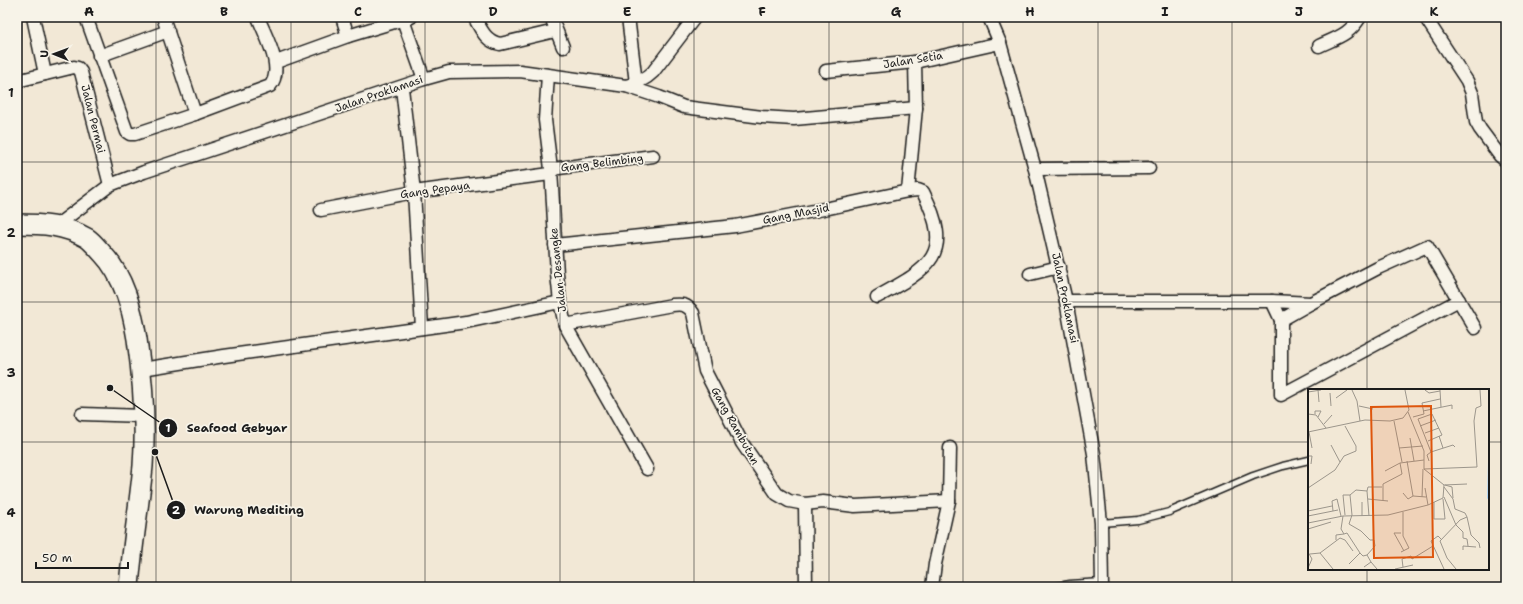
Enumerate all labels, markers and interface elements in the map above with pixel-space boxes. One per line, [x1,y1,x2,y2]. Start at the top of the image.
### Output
text: A [84,3,94,20]
text: B [220,3,228,20]
text: C [354,3,362,20]
text: D [488,3,498,20]
text: E [623,3,632,20]
text: F [758,3,766,20]
text: G [891,3,902,20]
text: H [1025,3,1035,20]
text: I [1161,3,1169,20]
text: J [1295,3,1303,20]
text: K [1430,3,1439,20]
north arrow [34,34,74,74]
street label: Jalan Setia [882,48,944,72]
text: U [37,50,52,58]
street label: Jalan Proklamasi [333,72,425,116]
street label: Jalan Permai [77,83,109,155]
text: 1 [8,84,14,101]
street label: Gang Belimbing [560,150,644,176]
street label: Gang Pepaya [399,178,471,202]
street label: Gang Masjid [761,200,831,228]
text: 2 [6,224,16,241]
street label: Jalan Desangke [546,227,570,313]
street label: Jalan Proklamasi [1048,251,1082,345]
text: 3 [6,364,16,381]
street label: Gang Rambutan [707,384,763,468]
inset map [1308,389,1489,570]
callout: Seafood Gebyar [158,416,295,440]
text: 1 [165,420,171,436]
text: Seafood Gebyar [187,420,288,436]
callout: Warung Mediting [166,498,312,522]
text: 2 [172,502,181,518]
text: Warung Mediting [194,502,304,518]
text: 4 [6,504,16,521]
scale bar [36,544,128,570]
text: 50 m [42,550,72,566]

